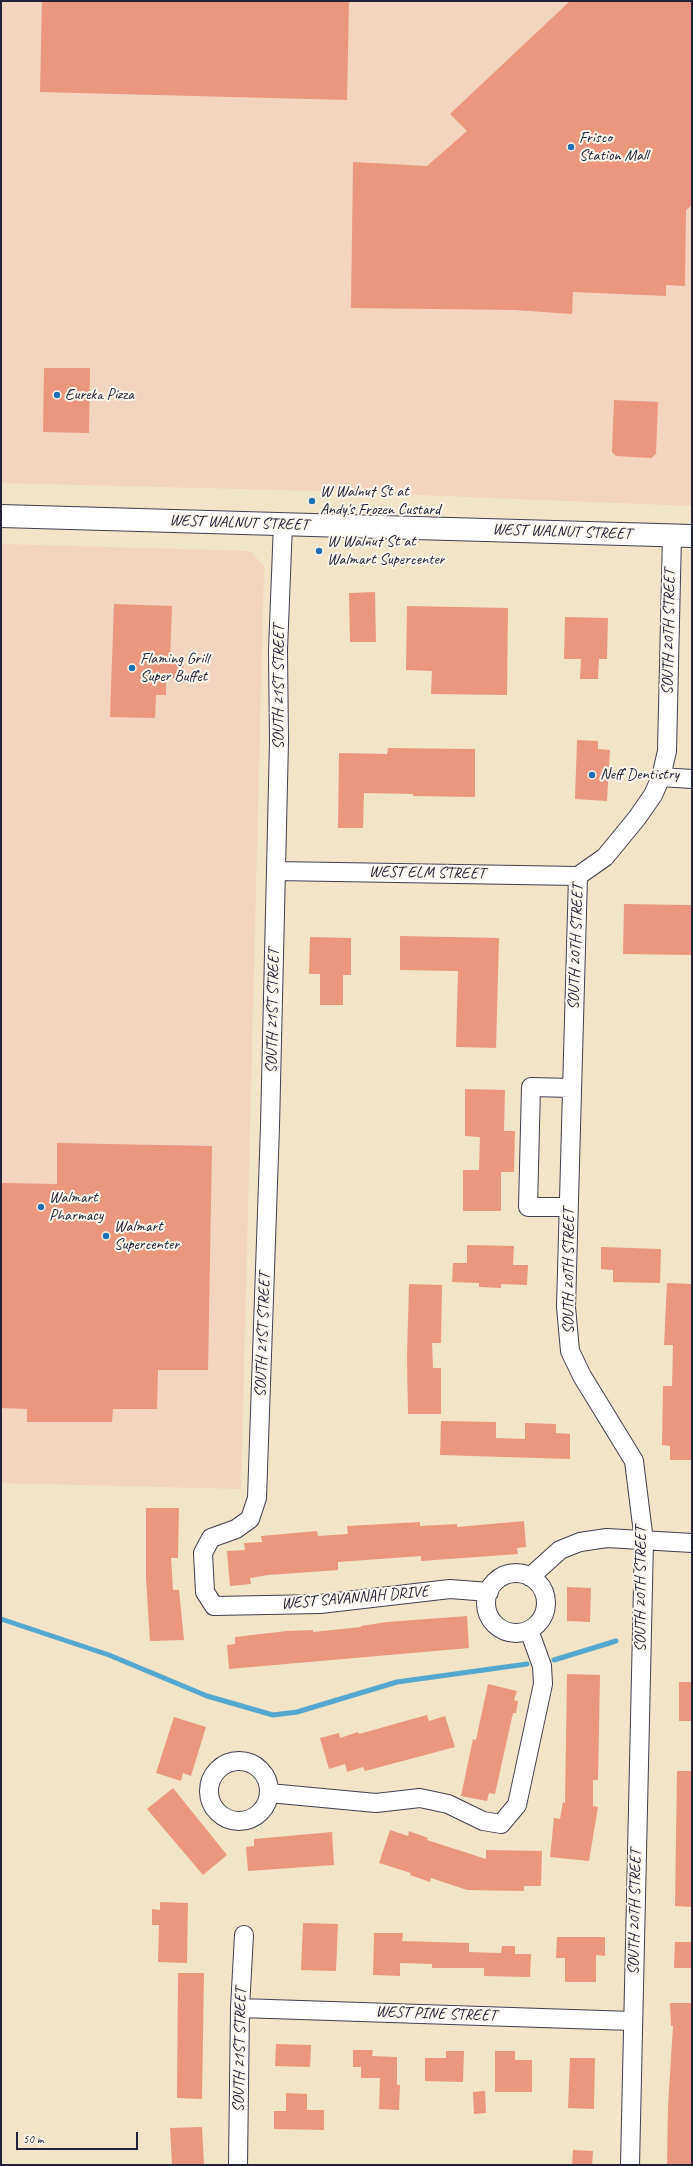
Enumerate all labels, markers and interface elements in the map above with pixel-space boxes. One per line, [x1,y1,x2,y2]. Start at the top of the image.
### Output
place label: Frisco Station Mall [579,128,648,166]
marker: Frisco Station Mall [566,142,576,152]
place label: Eureka Pizza [65,385,134,405]
marker: Eureka Pizza [52,390,62,400]
place label: W Walnut St at Andy's Frozen Custard [320,482,440,520]
marker: W Walnut St at Andy's Frozen Custard [307,496,317,506]
street label: WEST WALNUT STREET [169,511,309,535]
street label: WEST WALNUT STREET [492,520,632,544]
place label: W Walnut St at Walmart Supercenter [327,532,444,570]
marker: W Walnut St at Walmart Supercenter [314,546,324,556]
street label: SOUTH 20TH STREET [658,569,680,695]
street label: SOUTH 21ST STREET [269,625,289,749]
place label: Flaming Grill Super Buffet [140,649,209,687]
marker: Flaming Grill Super Buffet [127,663,137,673]
place label: Neff Dentistry [600,765,679,785]
marker: Neff Dentistry [587,770,597,780]
street label: WEST ELM STREET [369,862,485,884]
street label: SOUTH 20TH STREET [564,884,588,1010]
street label: SOUTH 21ST STREET [262,948,284,1074]
place label: Walmart Pharmacy [49,1188,103,1226]
marker: Walmart Pharmacy [36,1202,46,1212]
street label: SOUTH 20TH STREET [559,1208,579,1334]
place label: Walmart Supercenter [114,1217,179,1255]
marker: Walmart Supercenter [101,1231,111,1241]
street label: SOUTH 21ST STREET [251,1272,275,1398]
street label: SOUTH 20TH STREET [631,1526,651,1652]
street label: WEST SAVANNAH DRIVE [281,1582,429,1614]
street label: SOUTH 20TH STREET [624,1849,646,1975]
street label: SOUTH 21ST STREET [229,1987,251,2113]
street label: WEST PINE STREET [375,2002,497,2026]
scale bar [18,2124,140,2150]
text: 50 m [23,2131,43,2147]

